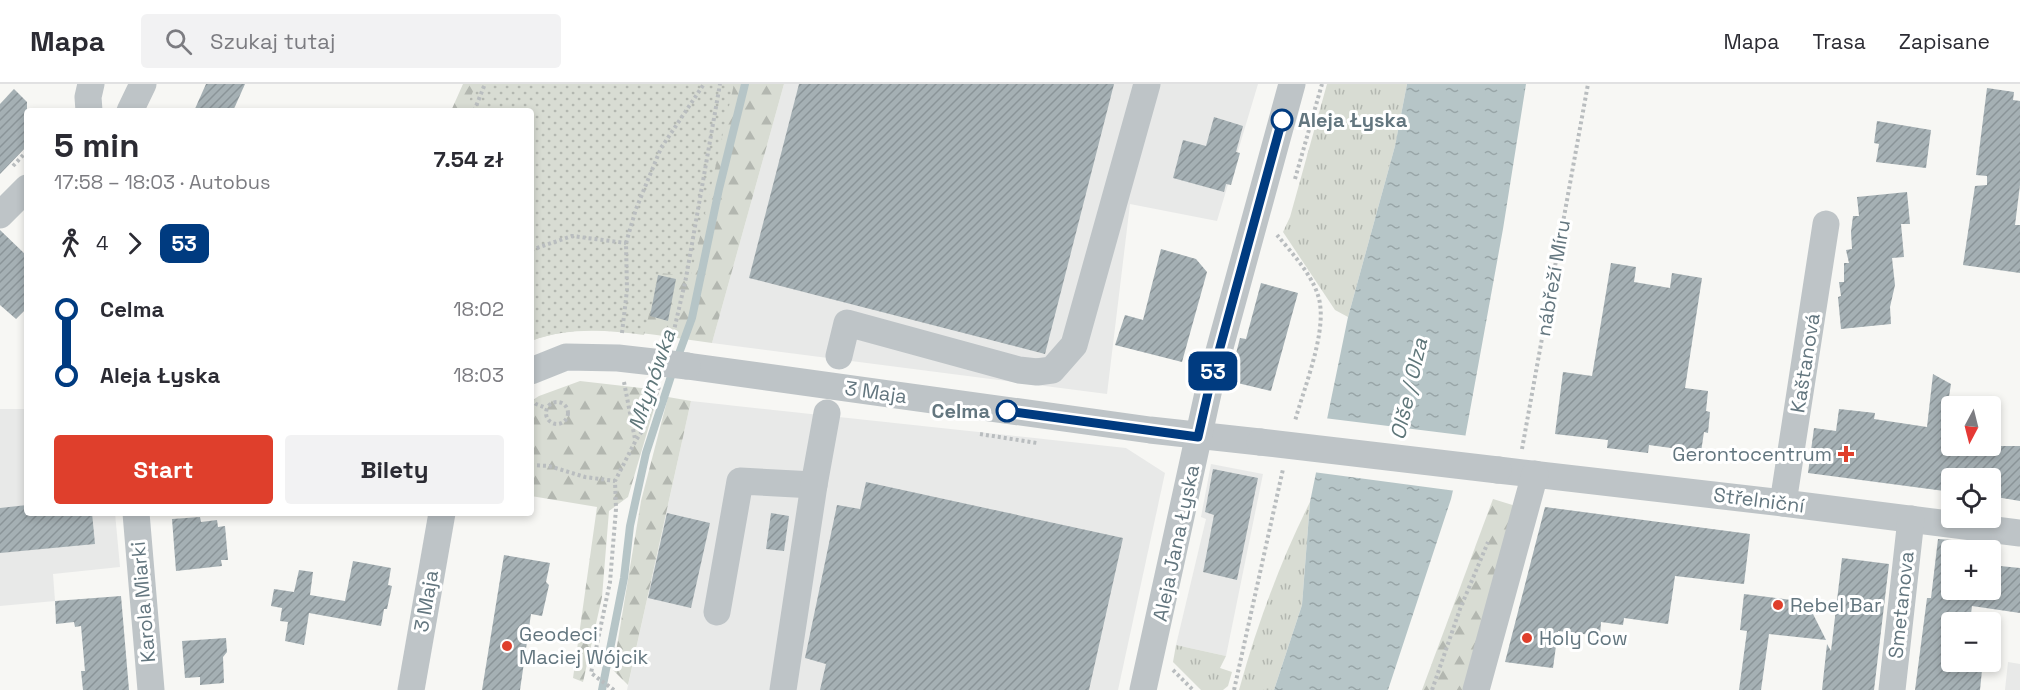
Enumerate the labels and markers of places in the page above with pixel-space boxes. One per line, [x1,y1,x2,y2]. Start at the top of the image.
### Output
place label: Aleja Łyska [1298,107,1408,133]
marker: Aleja Łyska [1271,109,1293,131]
place label: Celma [932,398,990,424]
marker: Celma [996,400,1018,422]
place label: Gerontocentrum [1672,441,1832,467]
marker: Gerontocentrum [1837,445,1855,463]
place label: Rebel Bar [1790,592,1881,618]
marker: Rebel Bar [1771,598,1785,612]
place label: Geodeci Maciej Wójcik [519,621,649,670]
place label: Holy Cow [1539,625,1628,651]
marker: Holy Cow [1520,631,1534,645]
marker: Geodeci Maciej Wójcik [500,639,514,653]

